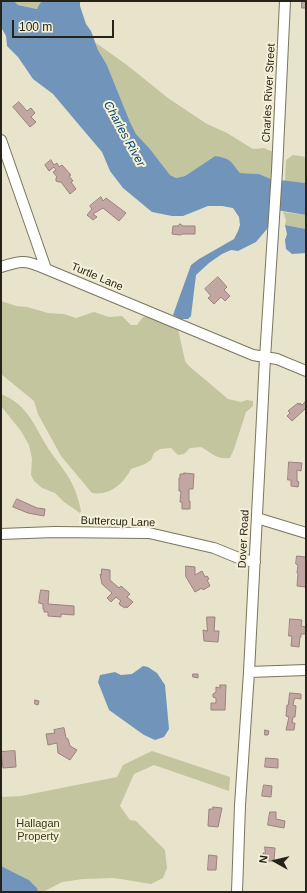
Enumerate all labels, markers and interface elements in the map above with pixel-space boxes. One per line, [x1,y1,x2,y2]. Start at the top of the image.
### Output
scale bar [14,12,116,38]
text: 100 m [19,20,52,34]
street label: Charles River Street [260,43,278,143]
water label: Charles River [100,99,148,169]
street label: Turtle Lane [69,260,125,294]
street label: Dover Road [236,509,252,569]
street label: Buttercup Lane [80,514,156,530]
park label: Hallagan Property [16,817,60,843]
north arrow [255,841,295,881]
text: N [257,855,270,864]

